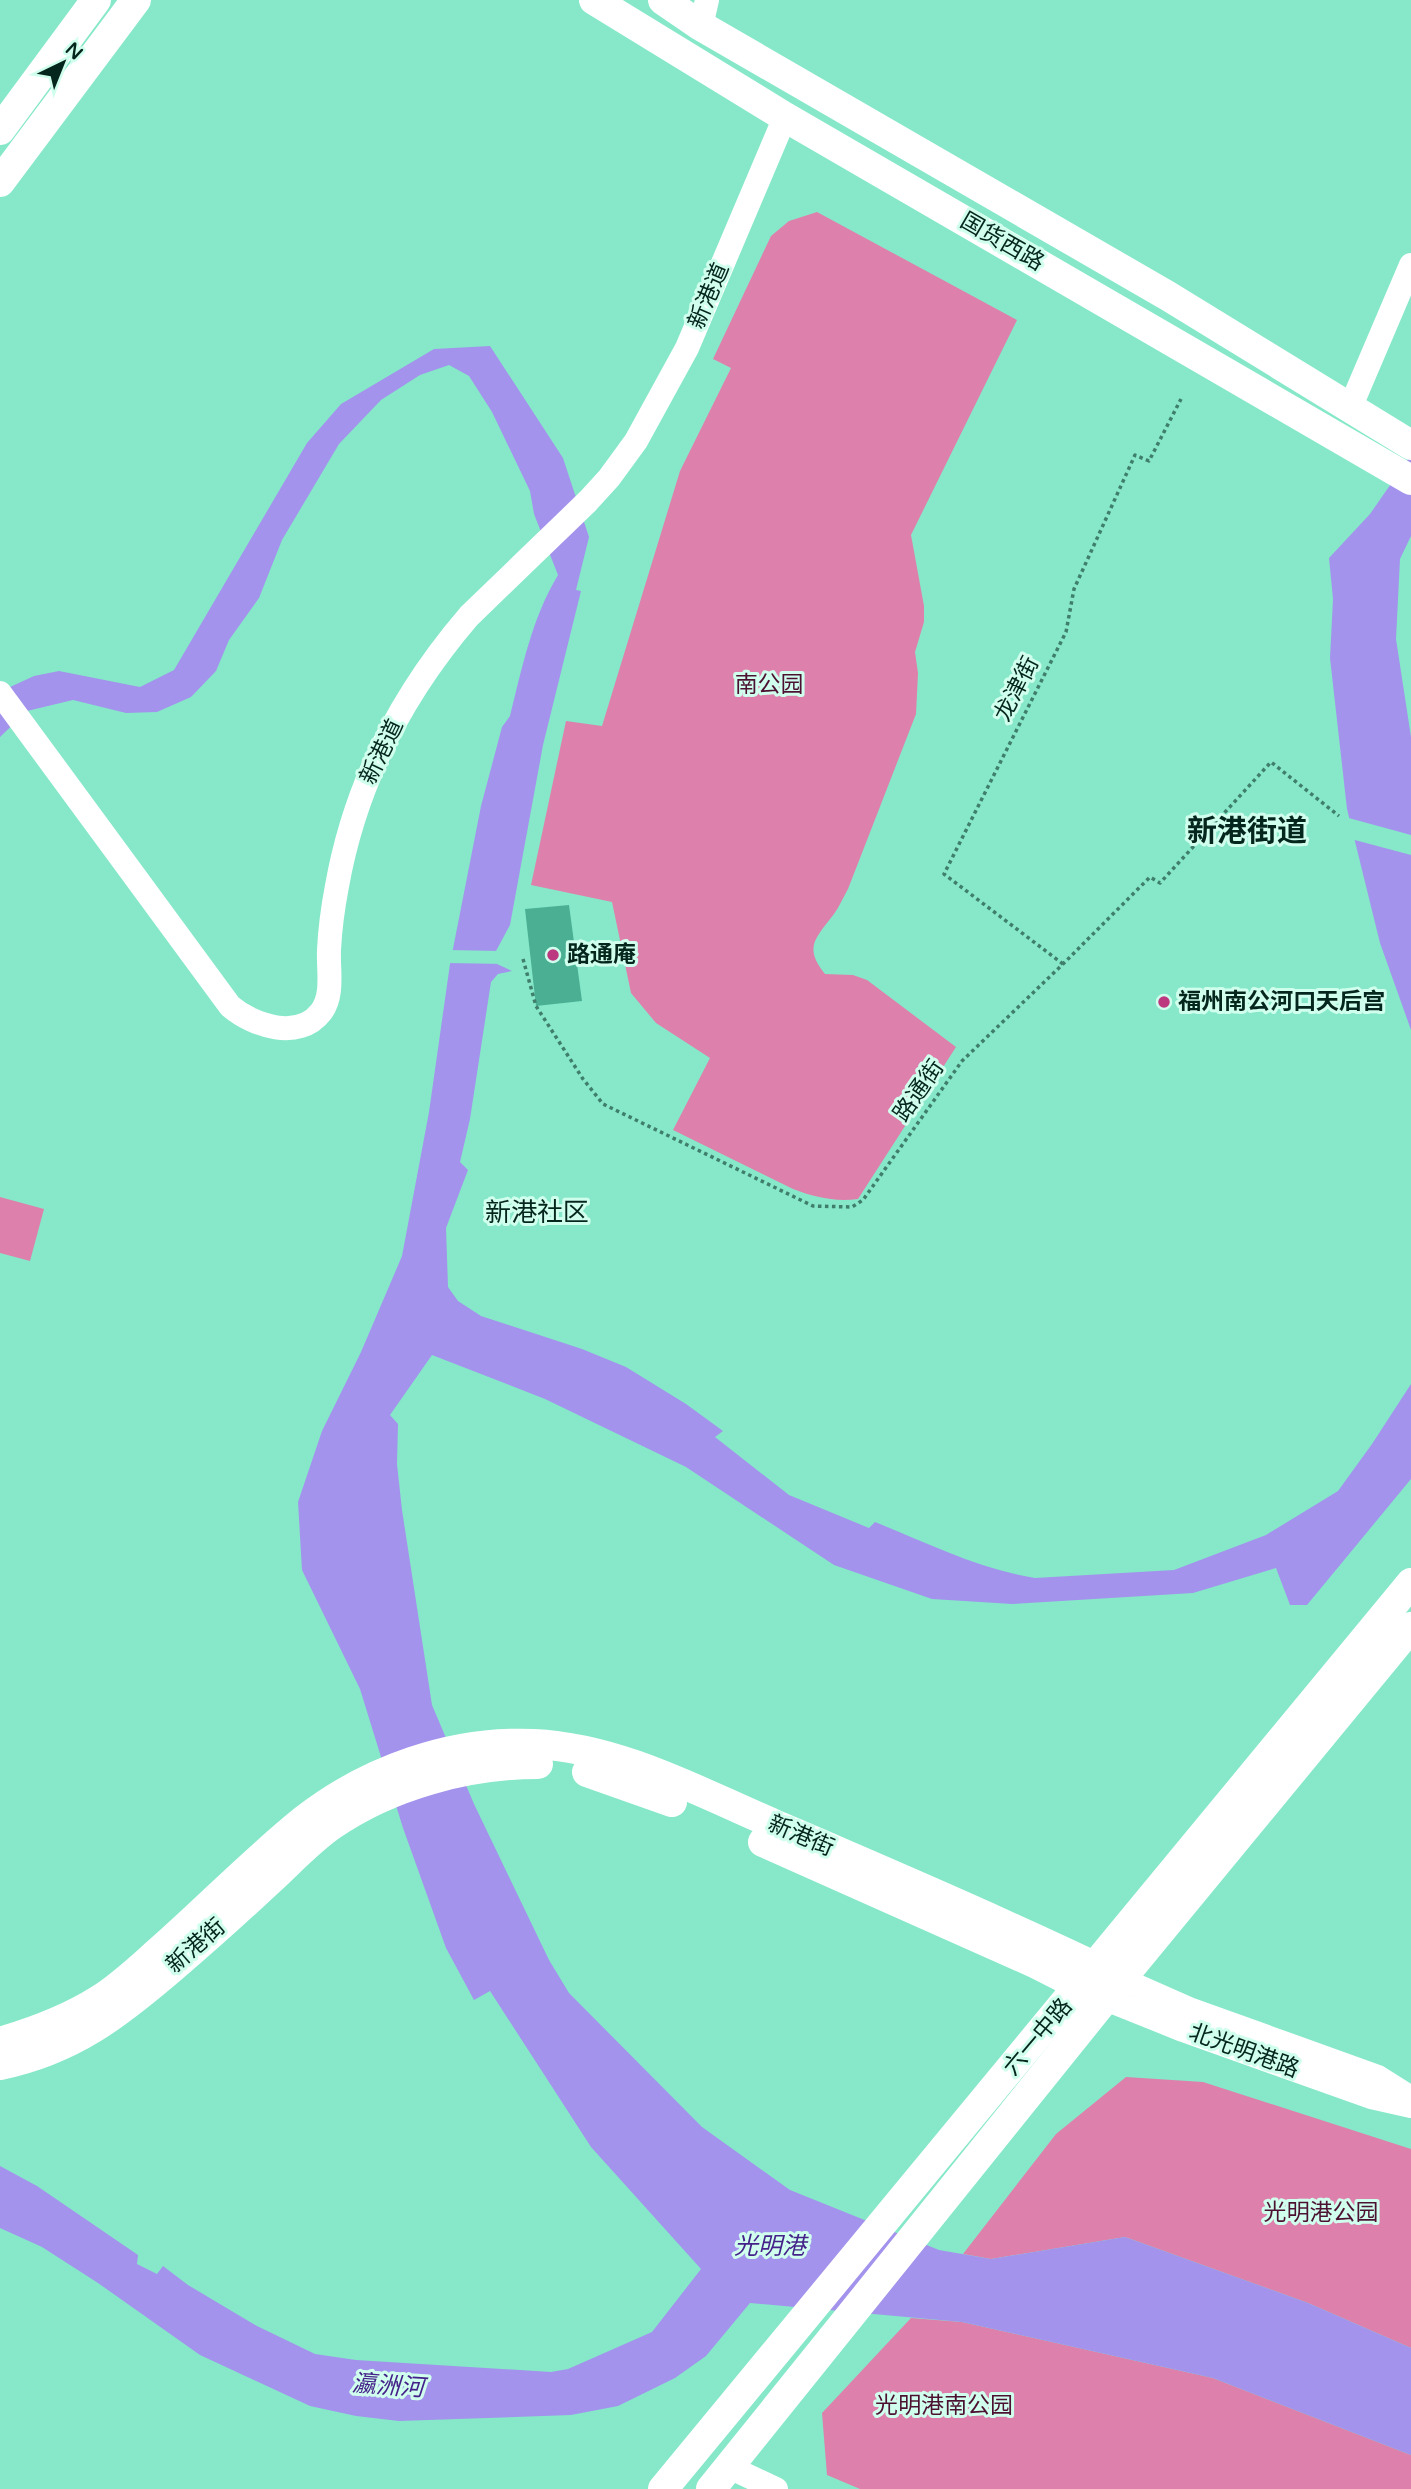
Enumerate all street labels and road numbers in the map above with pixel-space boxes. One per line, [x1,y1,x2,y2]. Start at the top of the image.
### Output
street label: 国货西路 [955,207,1049,277]
street label: 新港道 [683,259,735,333]
street label: 龙津街 [989,652,1045,726]
street label: 新港道 [354,715,410,789]
street label: 路通街 [888,1055,950,1127]
street label: 新港街 [764,1810,838,1862]
street label: 新港街 [161,1913,231,1979]
street label: 六一中路 [998,1993,1078,2081]
street label: 北光明港路 [1185,2018,1303,2084]

